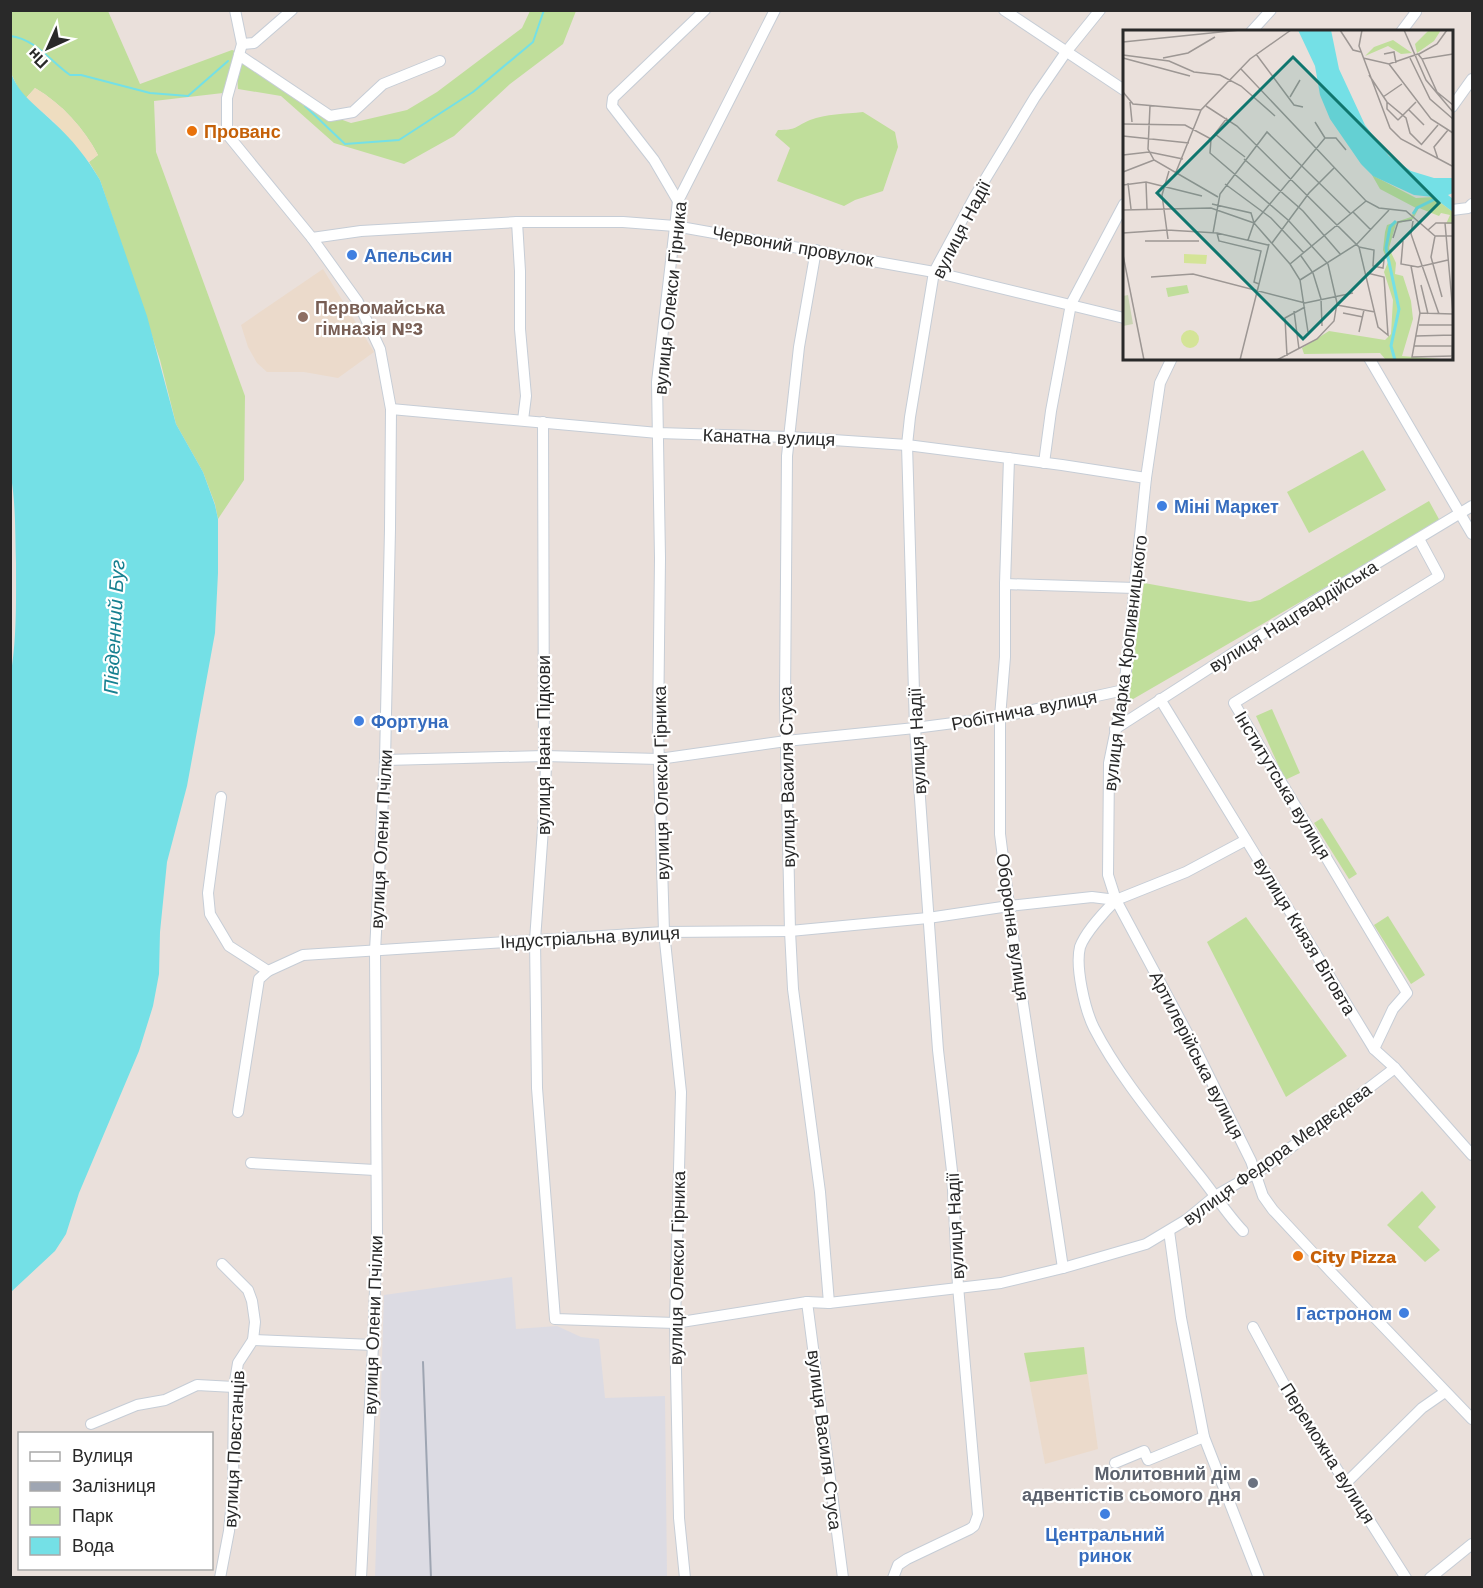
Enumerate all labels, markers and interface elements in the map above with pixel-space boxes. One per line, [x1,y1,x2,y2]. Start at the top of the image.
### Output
north arrow [18,18,78,78]
inset map [1123,30,1453,360]
text: Пн [24,44,52,72]
place label: Прованс [204,121,281,142]
marker: Прованс [185,124,199,138]
street label: вулиця Надії [927,177,995,281]
street label: вулиця Олекси Гірника [649,199,691,396]
street label: Червоний провулок [711,221,876,271]
place label: Апельсин [364,245,452,266]
marker: Апельсин [345,248,359,262]
place label: Первомайська гімназія №3 [315,297,446,339]
marker: Первомайська гімназія №3 [296,310,310,324]
street label: Канатна вулиця [702,424,836,450]
place label: Міні Маркет [1174,496,1279,517]
marker: Міні Маркет [1155,499,1169,513]
street label: вулиця Марка Кропивницького [1099,534,1151,792]
street label: вулиця Нацгвардійська [1205,555,1382,676]
water label: Південний Буг [98,559,130,695]
street label: вулиця Івана Підкови [533,655,554,835]
street label: вулиця Олекси Гірника [649,685,673,880]
street label: вулиця Василя Стуса [775,685,799,868]
street label: Робітнича вулиця [950,686,1098,734]
street label: вулиця Надії [904,687,930,795]
street label: Інститутська вулиця [1230,707,1336,863]
place label: Фортуна [371,711,449,732]
marker: Фортуна [352,714,366,728]
street label: вулиця Олени Пчілки [366,749,396,929]
street label: Оборонна вулиця [992,852,1034,1002]
street label: вулиця Князя Вітовта [1250,853,1361,1019]
street label: Індустріальна вулиця [500,922,680,952]
street label: Артилерійська вулиця [1145,968,1249,1142]
street label: вулиця Федора Медвєдєва [1179,1078,1376,1229]
street label: вулиця Олекси Гірника [665,1170,689,1365]
street label: вулиця Надії [942,1172,968,1280]
street label: вулиця Олени Пчілки [359,1235,387,1415]
place label: City Pizza [1310,1246,1397,1267]
marker: City Pizza [1291,1249,1305,1263]
place label: Гастроном [1296,1303,1392,1324]
marker: Гастроном [1397,1306,1411,1320]
street label: вулиця Василя Стуса [804,1349,847,1532]
street label: вулиця Повстанців [219,1370,249,1528]
street label: Переможна вулиця [1276,1379,1380,1527]
legend [18,1432,213,1570]
text: Вулиця [72,1445,133,1466]
place label: Молитовний дім адвентістів сьомого дня [1022,1463,1241,1505]
text: Залізниця [72,1475,156,1496]
marker: Молитовний дім адвентістів сьомого дня [1246,1476,1260,1490]
text: Парк [72,1505,113,1526]
marker: Центральний ринок [1098,1507,1112,1521]
place label: Центральний ринок [1045,1524,1165,1566]
text: Вода [72,1535,115,1556]

